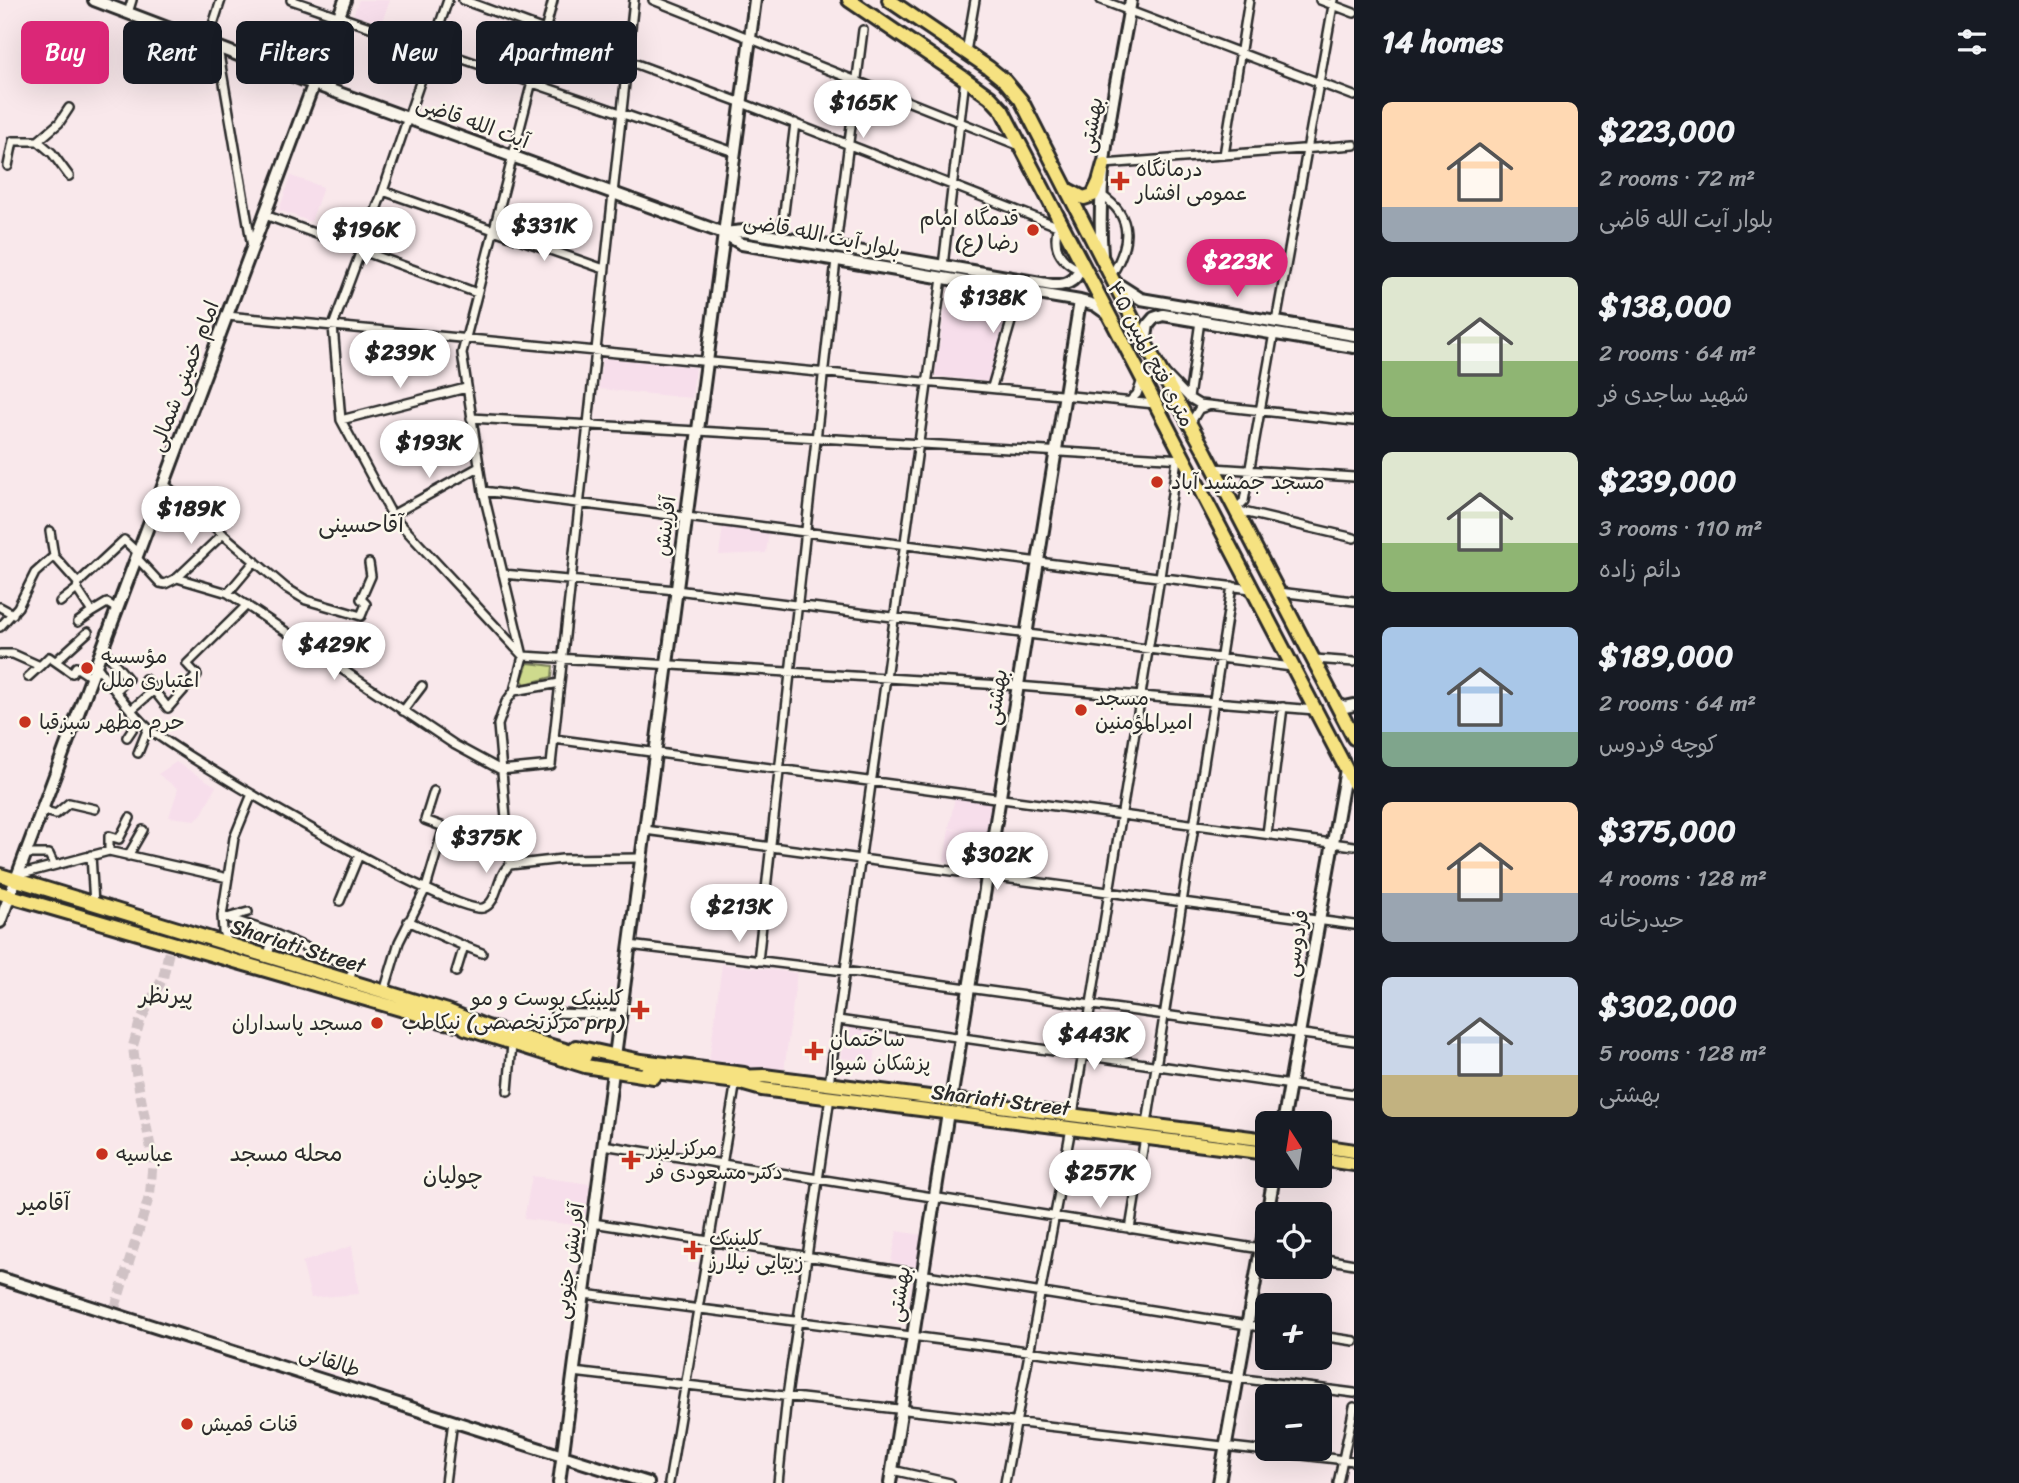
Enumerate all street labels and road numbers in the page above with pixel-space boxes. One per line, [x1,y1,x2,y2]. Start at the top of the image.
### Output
street label: آیت الله قاضی [411,84,536,160]
street label: بهشتی [1067,94,1115,156]
street label: بلوار آیت الله قاضی [740,201,904,269]
street label: ۴۵ متری فتح المبین [1096,274,1206,434]
street label: امام خمینی شمالی [138,295,230,457]
street label: آفرینش [642,493,688,558]
street label: بهشتی [973,666,1019,728]
street label: فردوسی [1271,906,1321,980]
street label: Shariati Street [226,907,372,985]
street label: Shariati Street [929,1073,1074,1128]
street label: آفرینش جنوبی [542,1199,596,1322]
street label: بهشتی [876,1263,922,1325]
street label: طالقانی [294,1333,366,1389]

